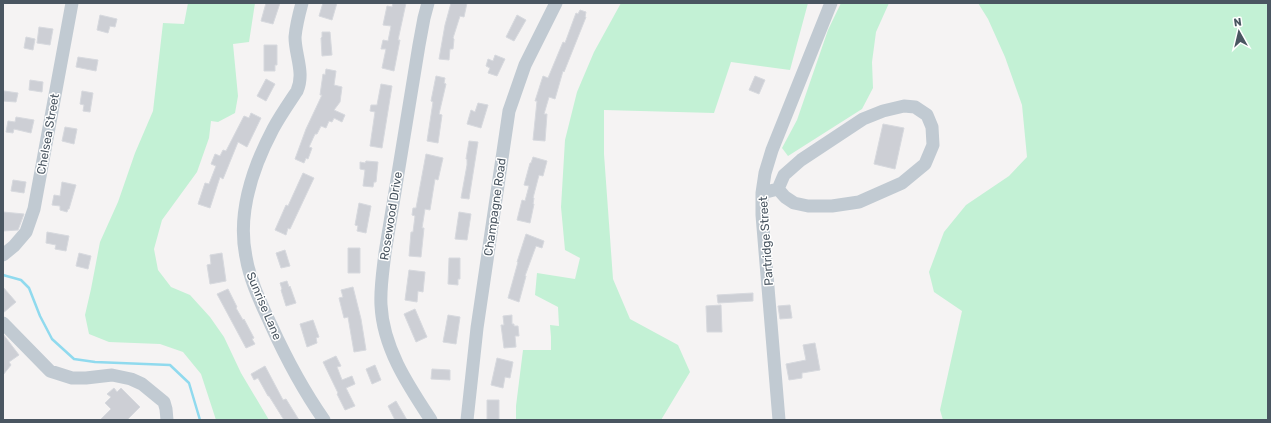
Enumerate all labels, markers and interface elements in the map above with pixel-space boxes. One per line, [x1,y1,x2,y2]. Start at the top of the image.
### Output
north arrow [1219,12,1259,52]
text: N [1233,16,1243,30]
street label: Chelsea Street [34,92,62,176]
street label: Champagne Road [481,157,509,257]
street label: Rosewood Drive [377,170,405,261]
street label: Partridge Street [756,196,776,286]
street label: Sunrise Lane [243,270,285,342]

